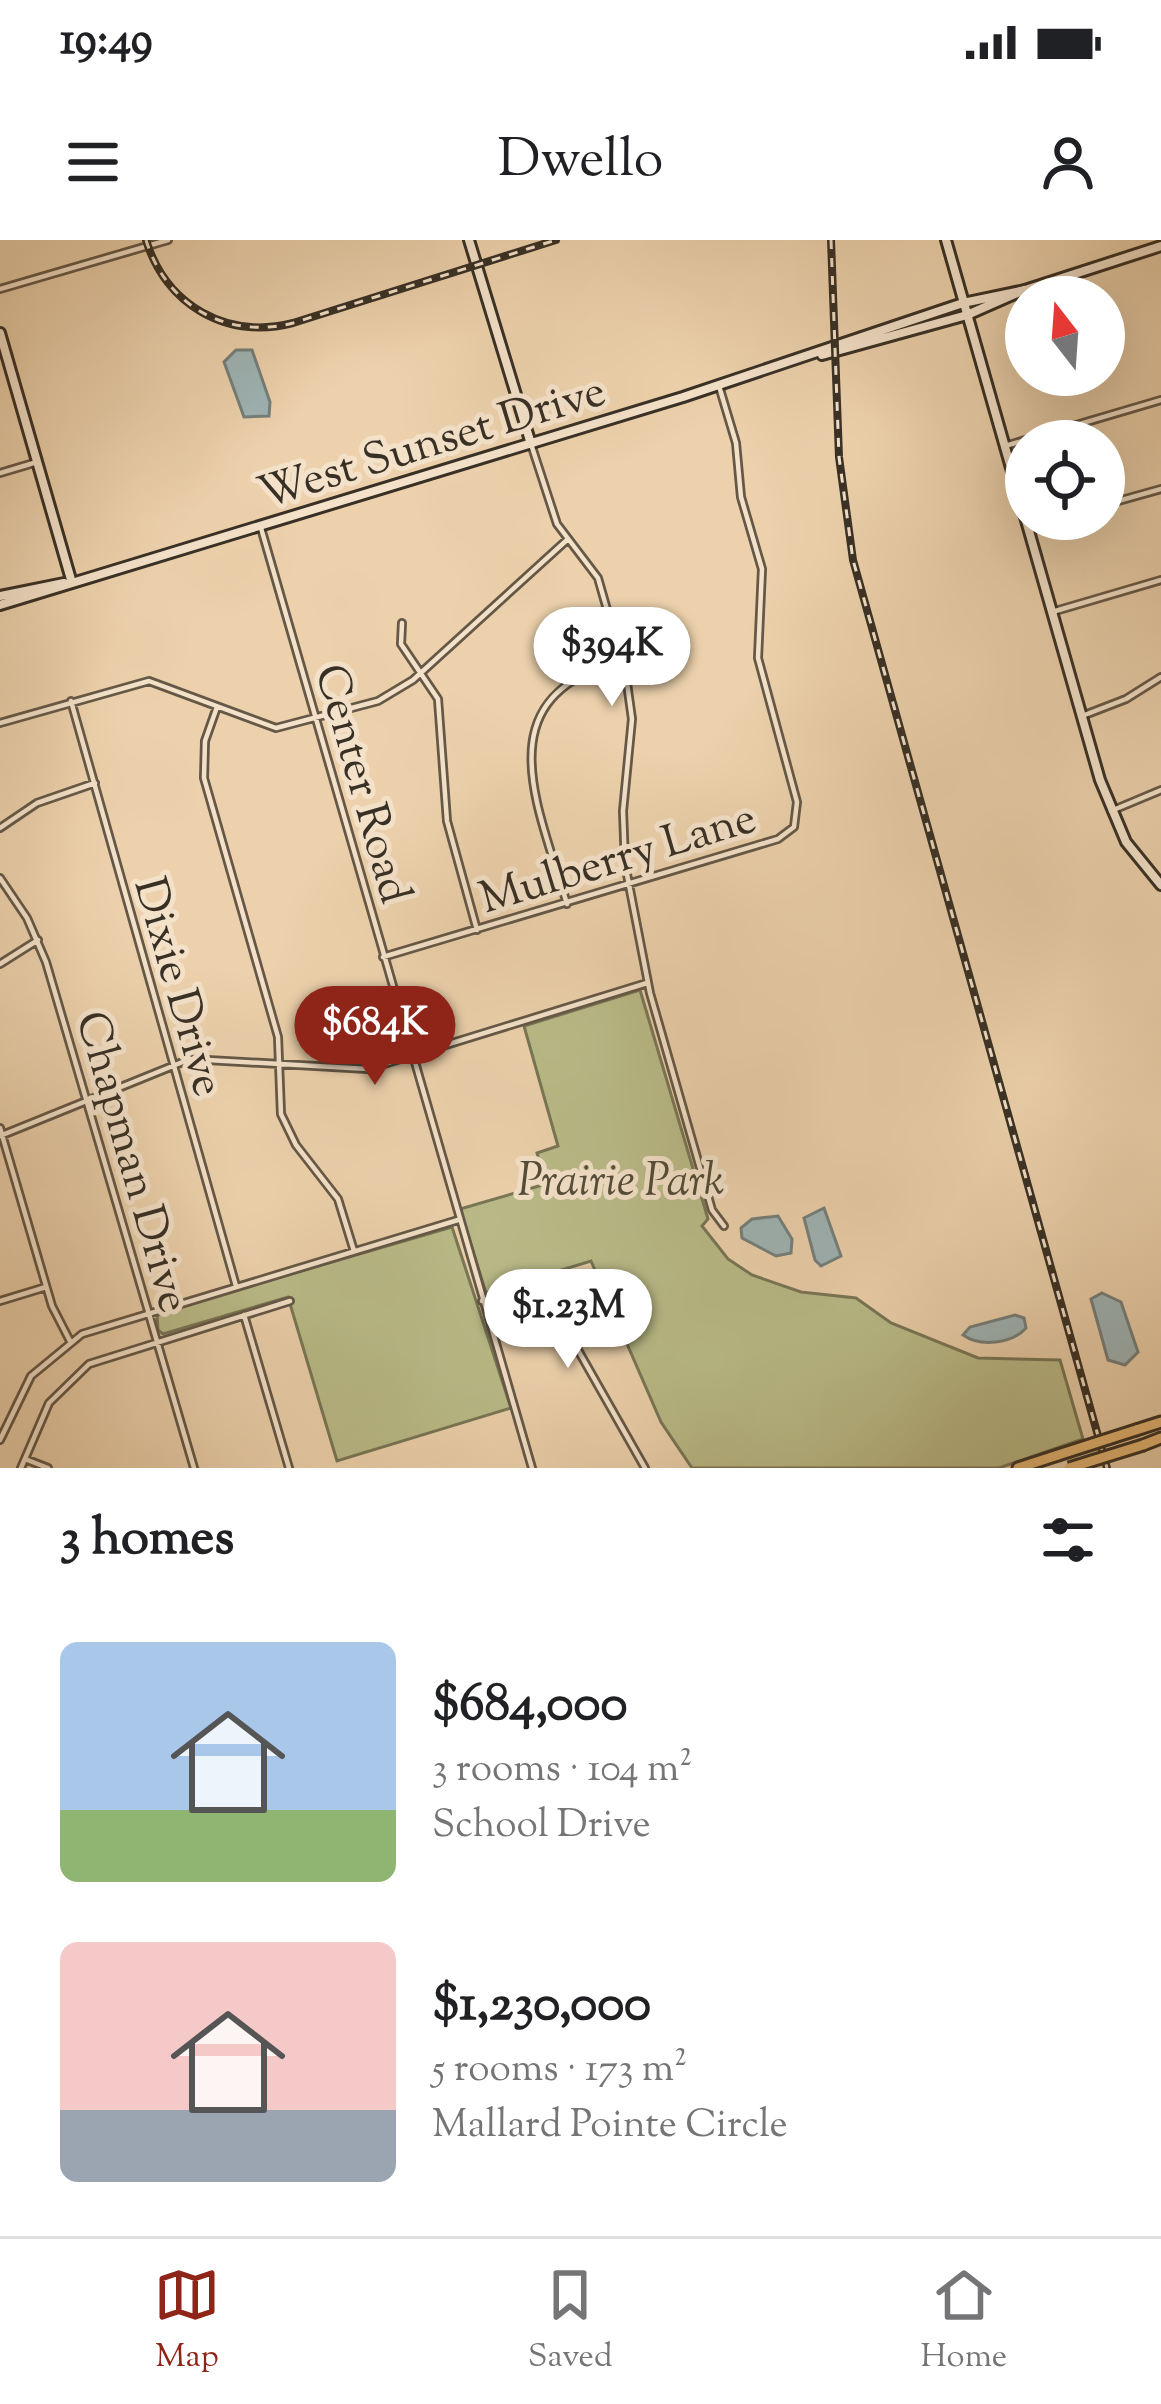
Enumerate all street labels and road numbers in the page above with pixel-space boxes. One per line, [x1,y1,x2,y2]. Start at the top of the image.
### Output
street label: West Sunset Drive [251,362,614,529]
street label: Center Road [295,657,425,912]
street label: Mulberry Lane [472,788,765,934]
street label: Dixie Drive [114,871,238,1104]
street label: Chapman Drive [56,1004,204,1321]

